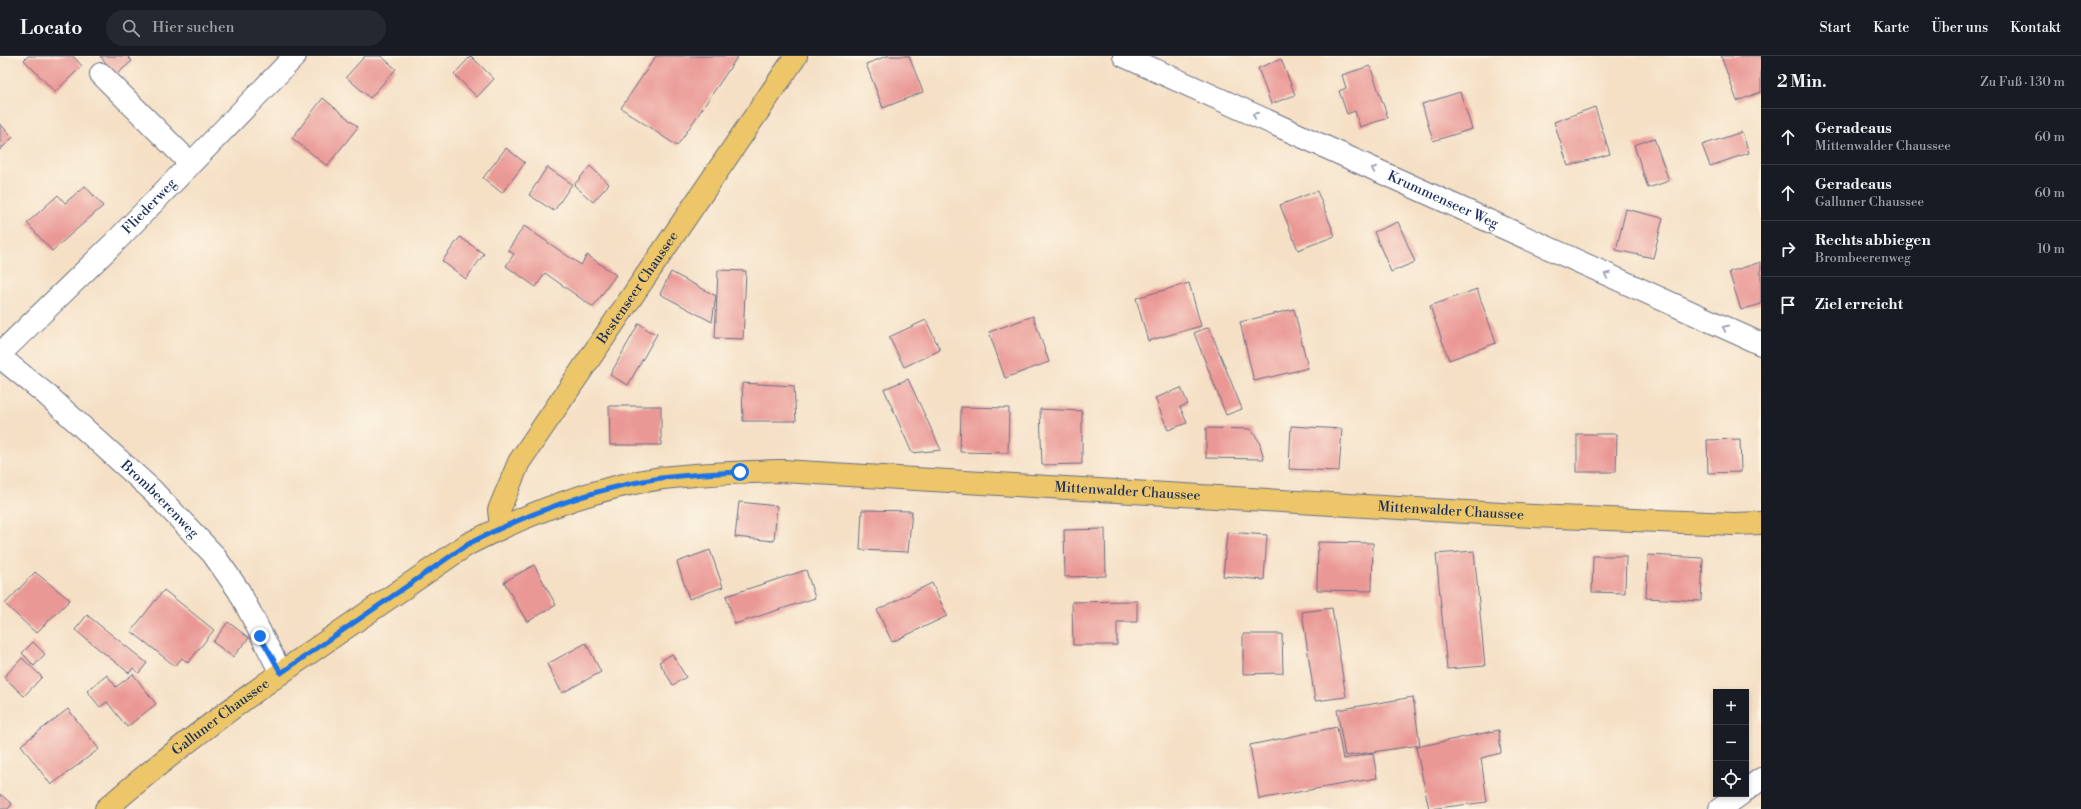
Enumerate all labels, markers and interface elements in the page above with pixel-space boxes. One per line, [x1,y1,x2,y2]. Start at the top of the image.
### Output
search box [106,10,386,46]
text: Locato [20,16,82,40]
icon: search [120,17,142,39]
text: Hier suchen [152,18,235,37]
text: Start [1819,19,1851,37]
text: Karte [1873,19,1909,37]
text: Über uns [1931,19,1988,37]
text: Kontakt [2010,19,2061,37]
text: 2 Min. [1777,71,1827,93]
text: Zu Fuß · 130 m [1980,74,2065,90]
one-way arrow [1252,112,1259,120]
text: Geradeaus [1815,119,1892,138]
icon: ahead [1777,126,1799,148]
text: 60 m [2034,129,2065,145]
text: Mittenwalder Chaussee [1815,138,1951,154]
one-way arrow [1370,166,1378,174]
street label: Krummenseer Weg [1385,167,1502,233]
street label: Fliederweg [118,174,181,238]
text: Geradeaus [1815,175,1892,194]
icon: ahead [1777,182,1799,204]
text: 60 m [2034,185,2065,201]
text: Galluner Chaussee [1815,194,1924,210]
street label: Bestenseer Chaussee [593,228,683,348]
text: Rechts abbiegen [1815,231,1931,250]
icon: right [1777,238,1799,260]
text: 10 m [2037,241,2065,257]
text: Brombeerenweg [1815,250,1911,266]
one-way arrow [1604,272,1611,280]
icon: arrive [1777,294,1799,316]
text: Ziel erreicht [1815,295,1903,314]
one-way arrow [1722,325,1730,333]
street label: Brombeerenweg [116,456,203,543]
route start [731,463,749,481]
street label: Mittenwalder Chaussee [1054,478,1201,505]
street label: Mittenwalder Chaussee [1377,498,1524,524]
route end [251,627,269,645]
street label: Galluner Chaussee [168,675,273,760]
map controls [1713,689,1749,797]
button: + [1713,689,1749,725]
button: − [1713,725,1749,761]
button: locate [1713,761,1749,797]

